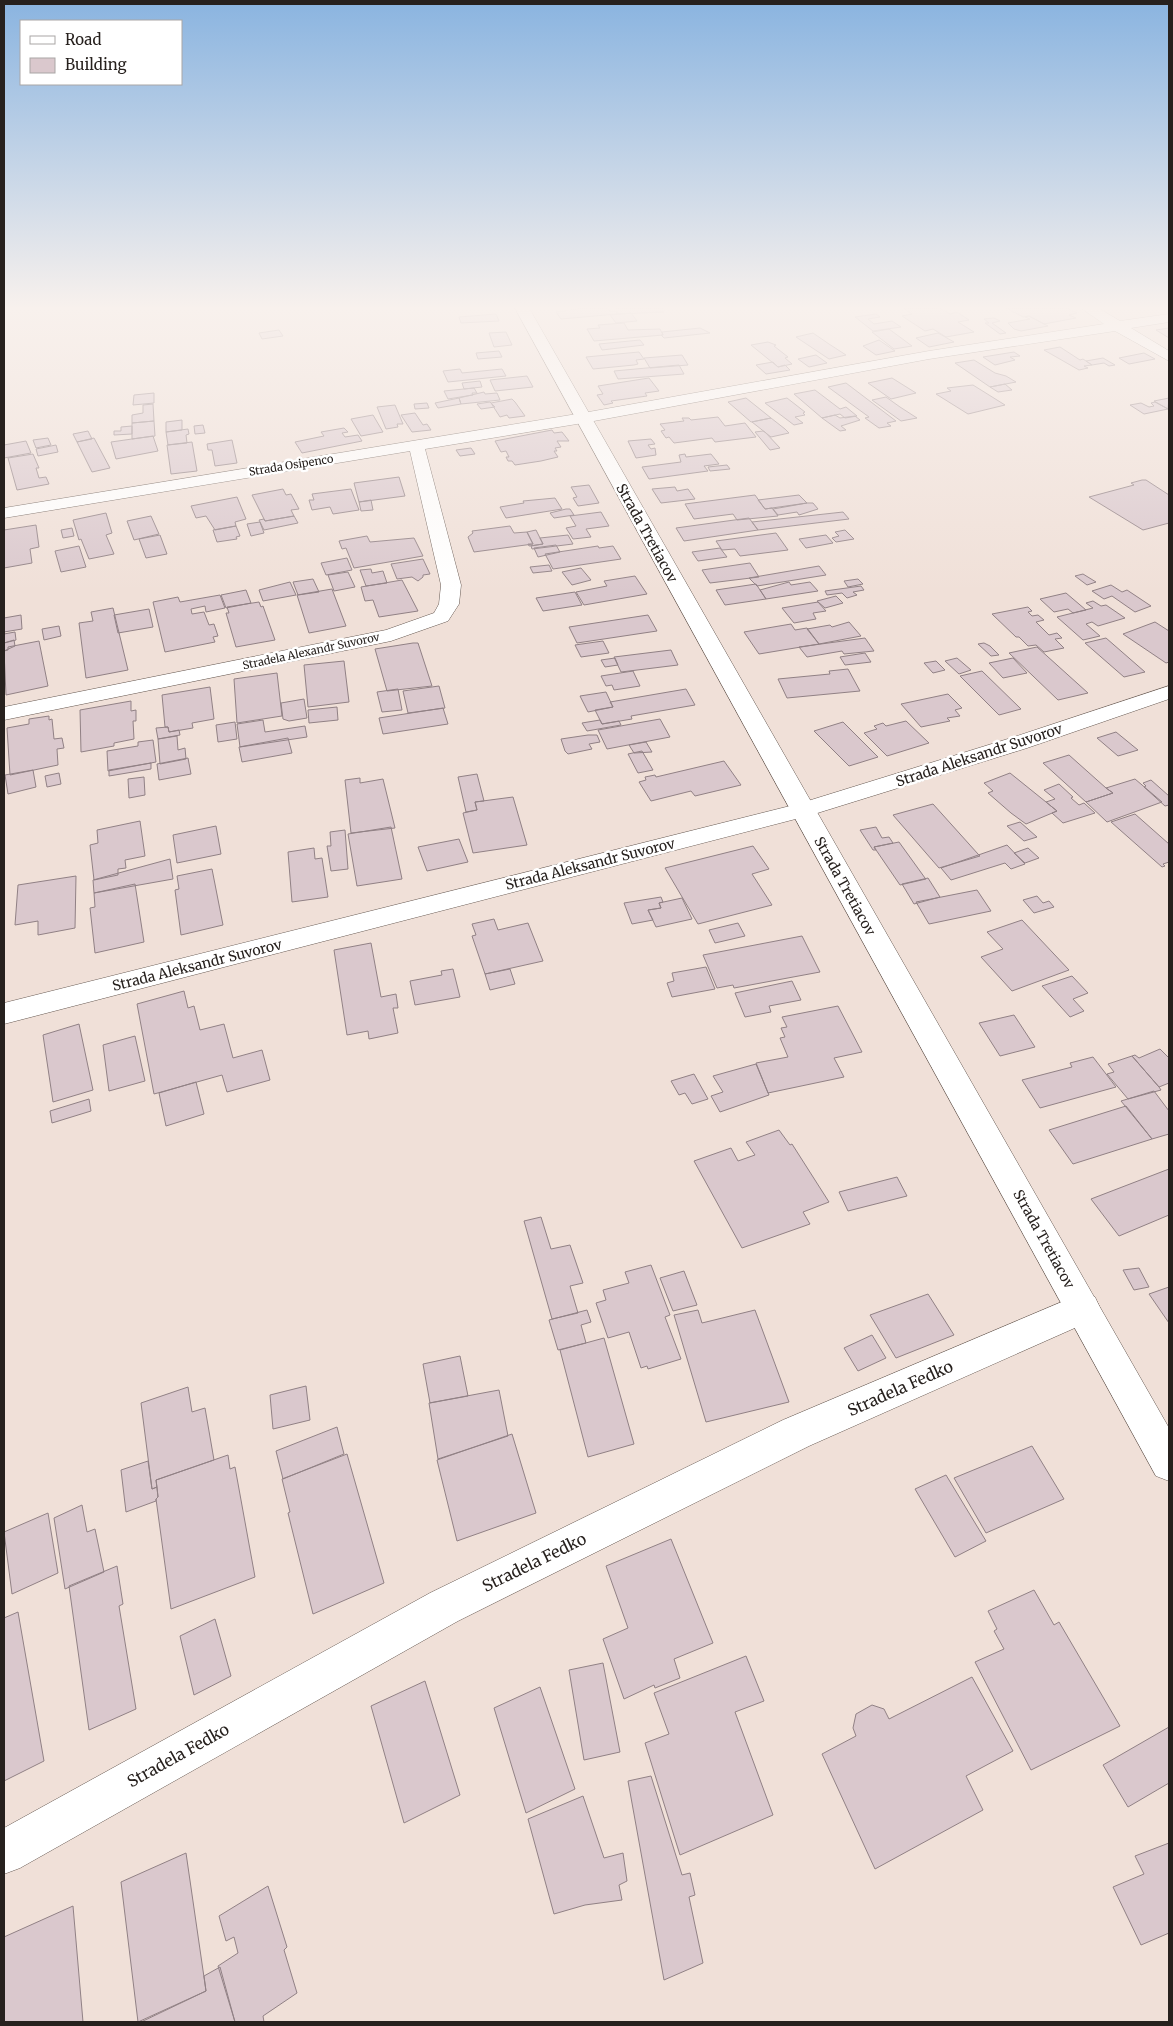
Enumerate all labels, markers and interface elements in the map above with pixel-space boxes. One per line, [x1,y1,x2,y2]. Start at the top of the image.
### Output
legend [20,20,182,85]
text: Road [65,30,101,49]
text: Building [65,55,127,74]
street label: Strada Osipenco [248,451,335,479]
street label: Strada Tretiacov [612,480,682,587]
street label: Stradela Alexandr Suvorov [241,629,382,672]
street label: Strada Aleksandr Suvorov [893,719,1065,790]
street label: Strada Tretiacov [810,833,880,940]
street label: Strada Aleksandr Suvorov [503,834,678,894]
street label: Strada Aleksandr Suvorov [110,935,285,995]
street label: Strada Tretiacov [1009,1186,1079,1293]
street label: Stradela Fedko [844,1356,956,1420]
street label: Stradela Fedko [479,1528,589,1596]
street label: Stradela Fedko [124,1719,232,1791]

